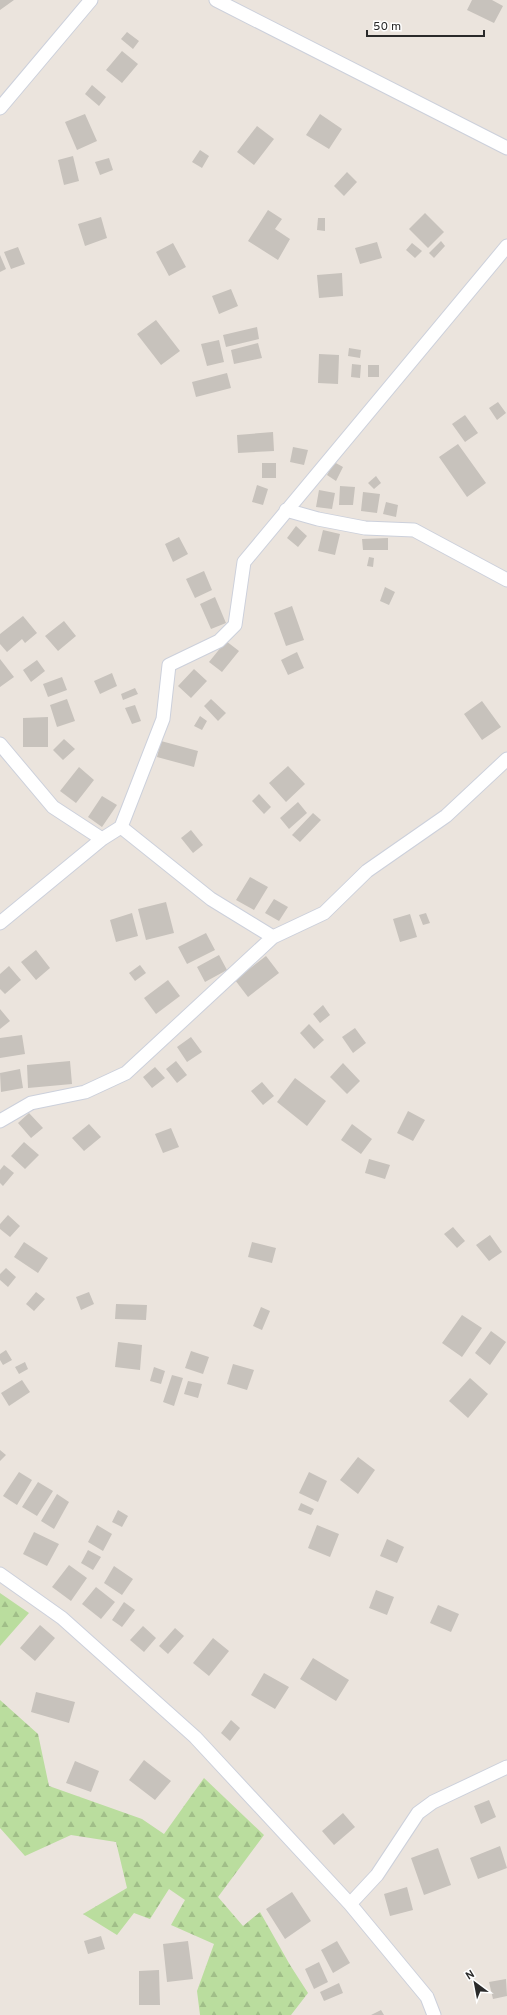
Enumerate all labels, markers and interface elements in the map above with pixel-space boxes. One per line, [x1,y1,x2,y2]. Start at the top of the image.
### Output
scale bar [367,12,484,38]
text: 50 m [373,19,401,35]
north arrow [455,1963,495,2003]
text: N [463,1967,477,1983]

